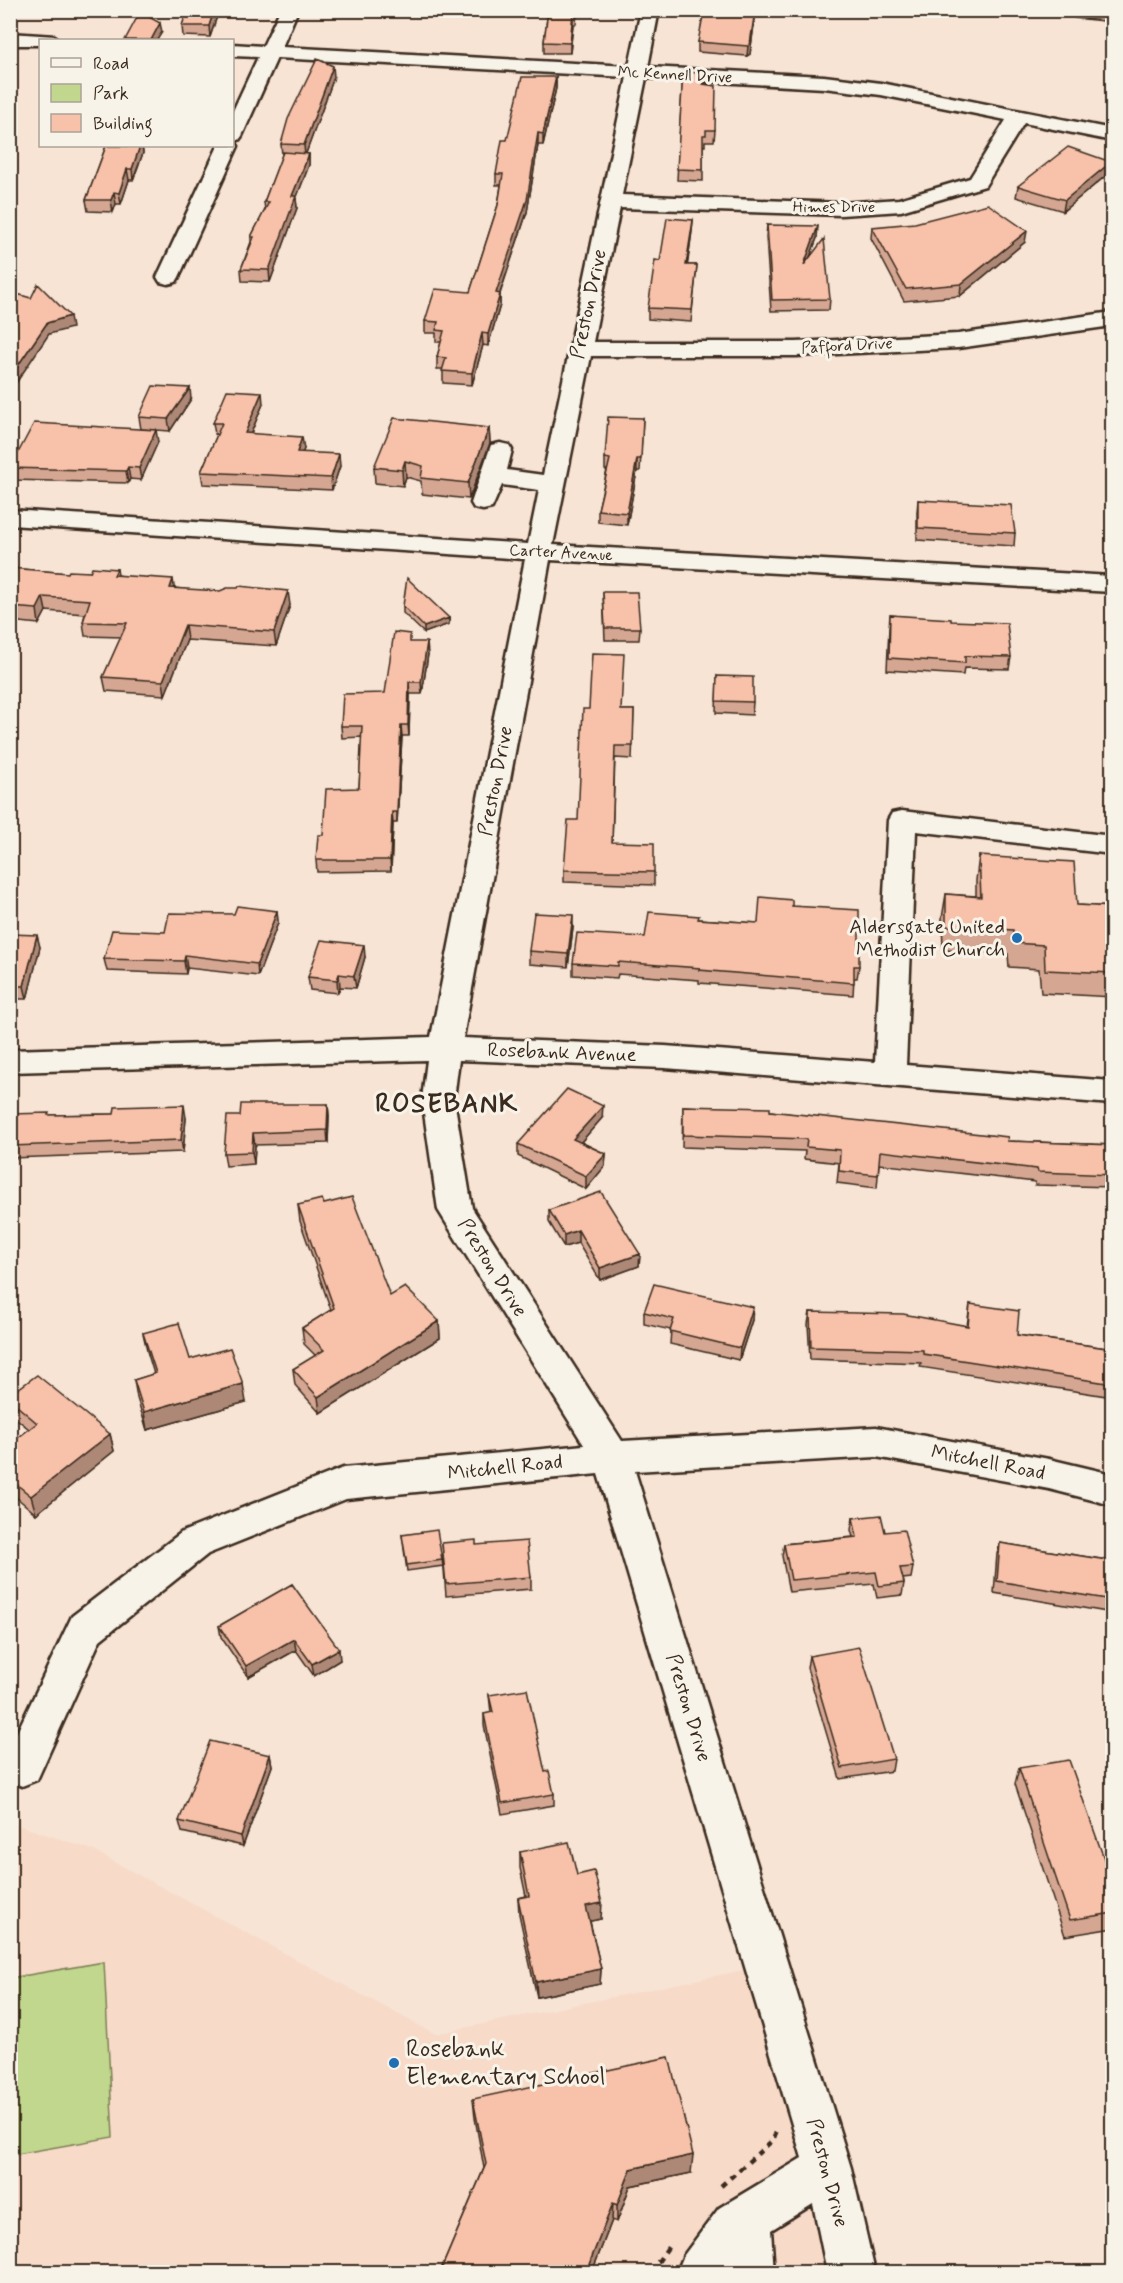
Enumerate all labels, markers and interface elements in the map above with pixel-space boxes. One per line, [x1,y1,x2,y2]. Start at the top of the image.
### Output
legend [39,39,234,147]
text: Road [93,52,129,76]
street label: Mc Kennell Drive [617,62,733,88]
text: Park [93,82,129,106]
text: Building [93,112,153,138]
street label: Himes Drive [793,197,875,218]
street label: Preston Drive [564,247,614,361]
street label: Pafford Drive [801,333,893,361]
street label: Carter Avenue [509,540,614,566]
street label: Preston Drive [472,724,520,838]
place label: Aldersgate United Methodist Church [849,914,1005,964]
marker: Aldersgate United Methodist Church [1010,931,1024,945]
street label: Rosebank Avenue [487,1037,637,1069]
district label: ROSEBANK [375,1088,519,1122]
street label: Preston Drive [451,1214,533,1322]
street label: Mitchell Road [929,1439,1047,1487]
street label: Mitchell Road [446,1449,564,1487]
street label: Preston Drive [659,1651,717,1765]
place label: Rosebank Elementary School [406,2034,605,2093]
marker: Rosebank Elementary School [387,2056,401,2070]
street label: Preston Drive [800,2116,854,2230]

